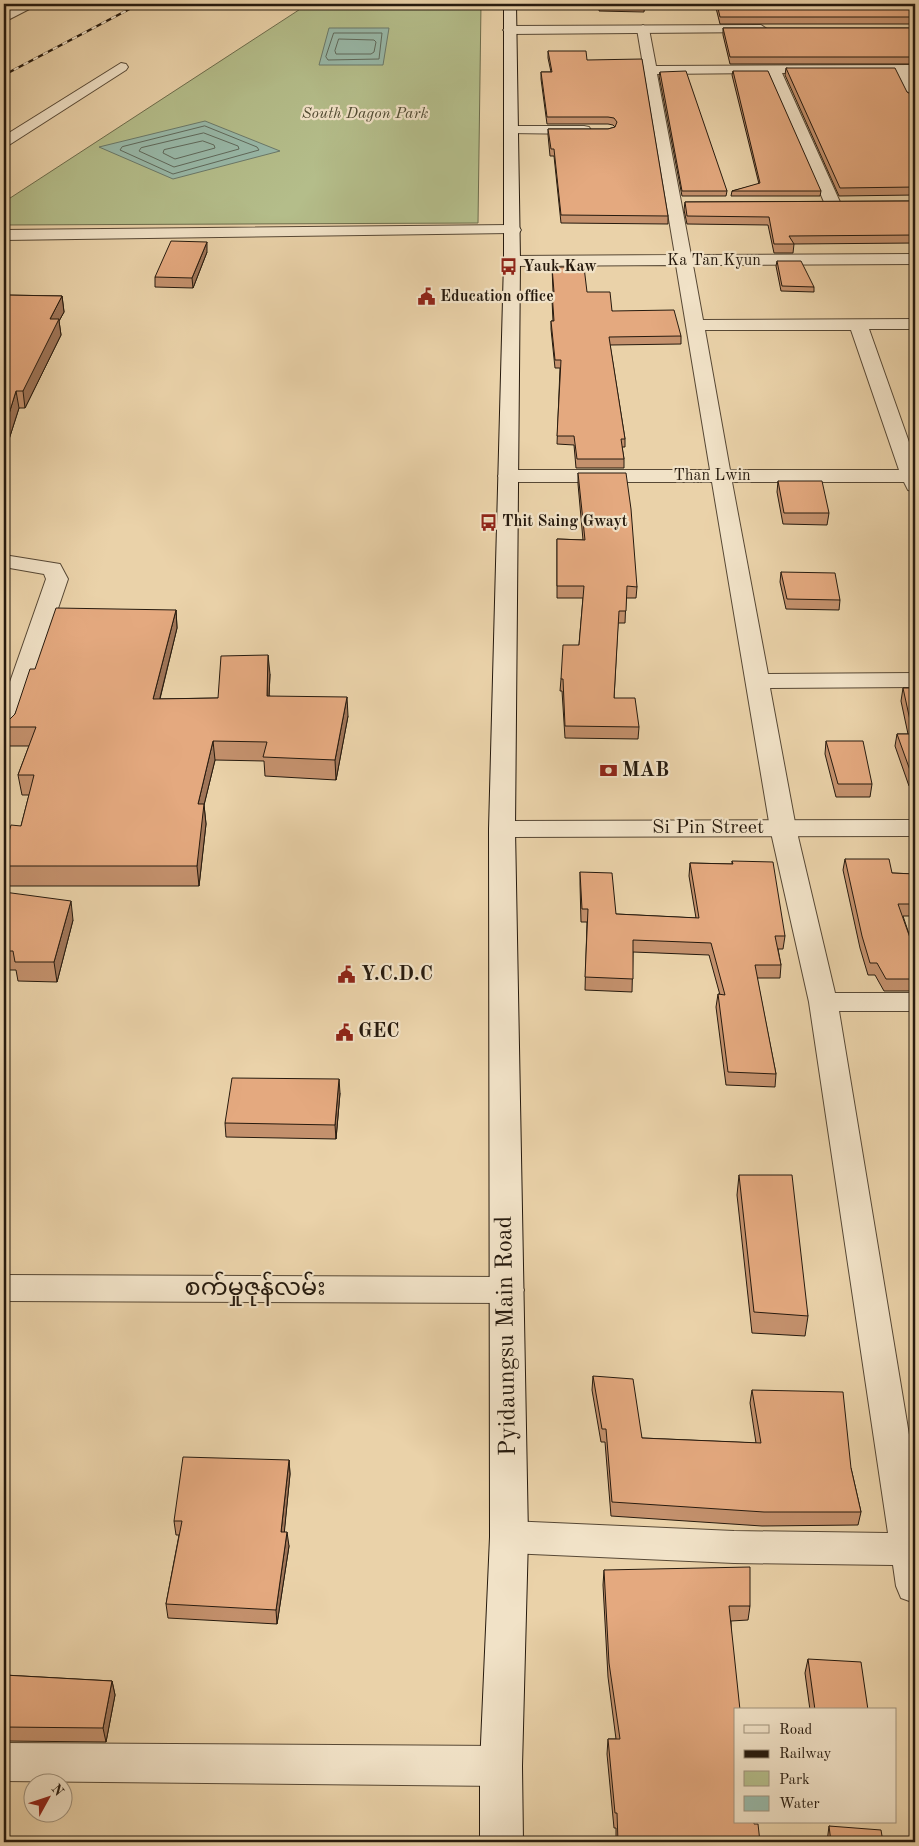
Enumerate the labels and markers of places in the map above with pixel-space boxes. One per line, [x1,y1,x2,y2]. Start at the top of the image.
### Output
bus stop icon: Yauk Kaw [499,257,519,277]
place label: Yauk Kaw [523,259,597,275]
public building icon: Education office [416,287,436,307]
place label: Education office [440,289,554,305]
bus stop icon: Thit Saing Gwayt [478,512,498,532]
place label: Thit Saing Gwayt [502,514,628,530]
bank icon: MAB [598,761,618,781]
place label: MAB [622,761,669,781]
public building icon: Y.C.D.C [337,965,357,985]
place label: Y.C.D.C [361,965,433,985]
public building icon: GEC [334,1022,354,1042]
place label: GEC [358,1022,399,1042]

